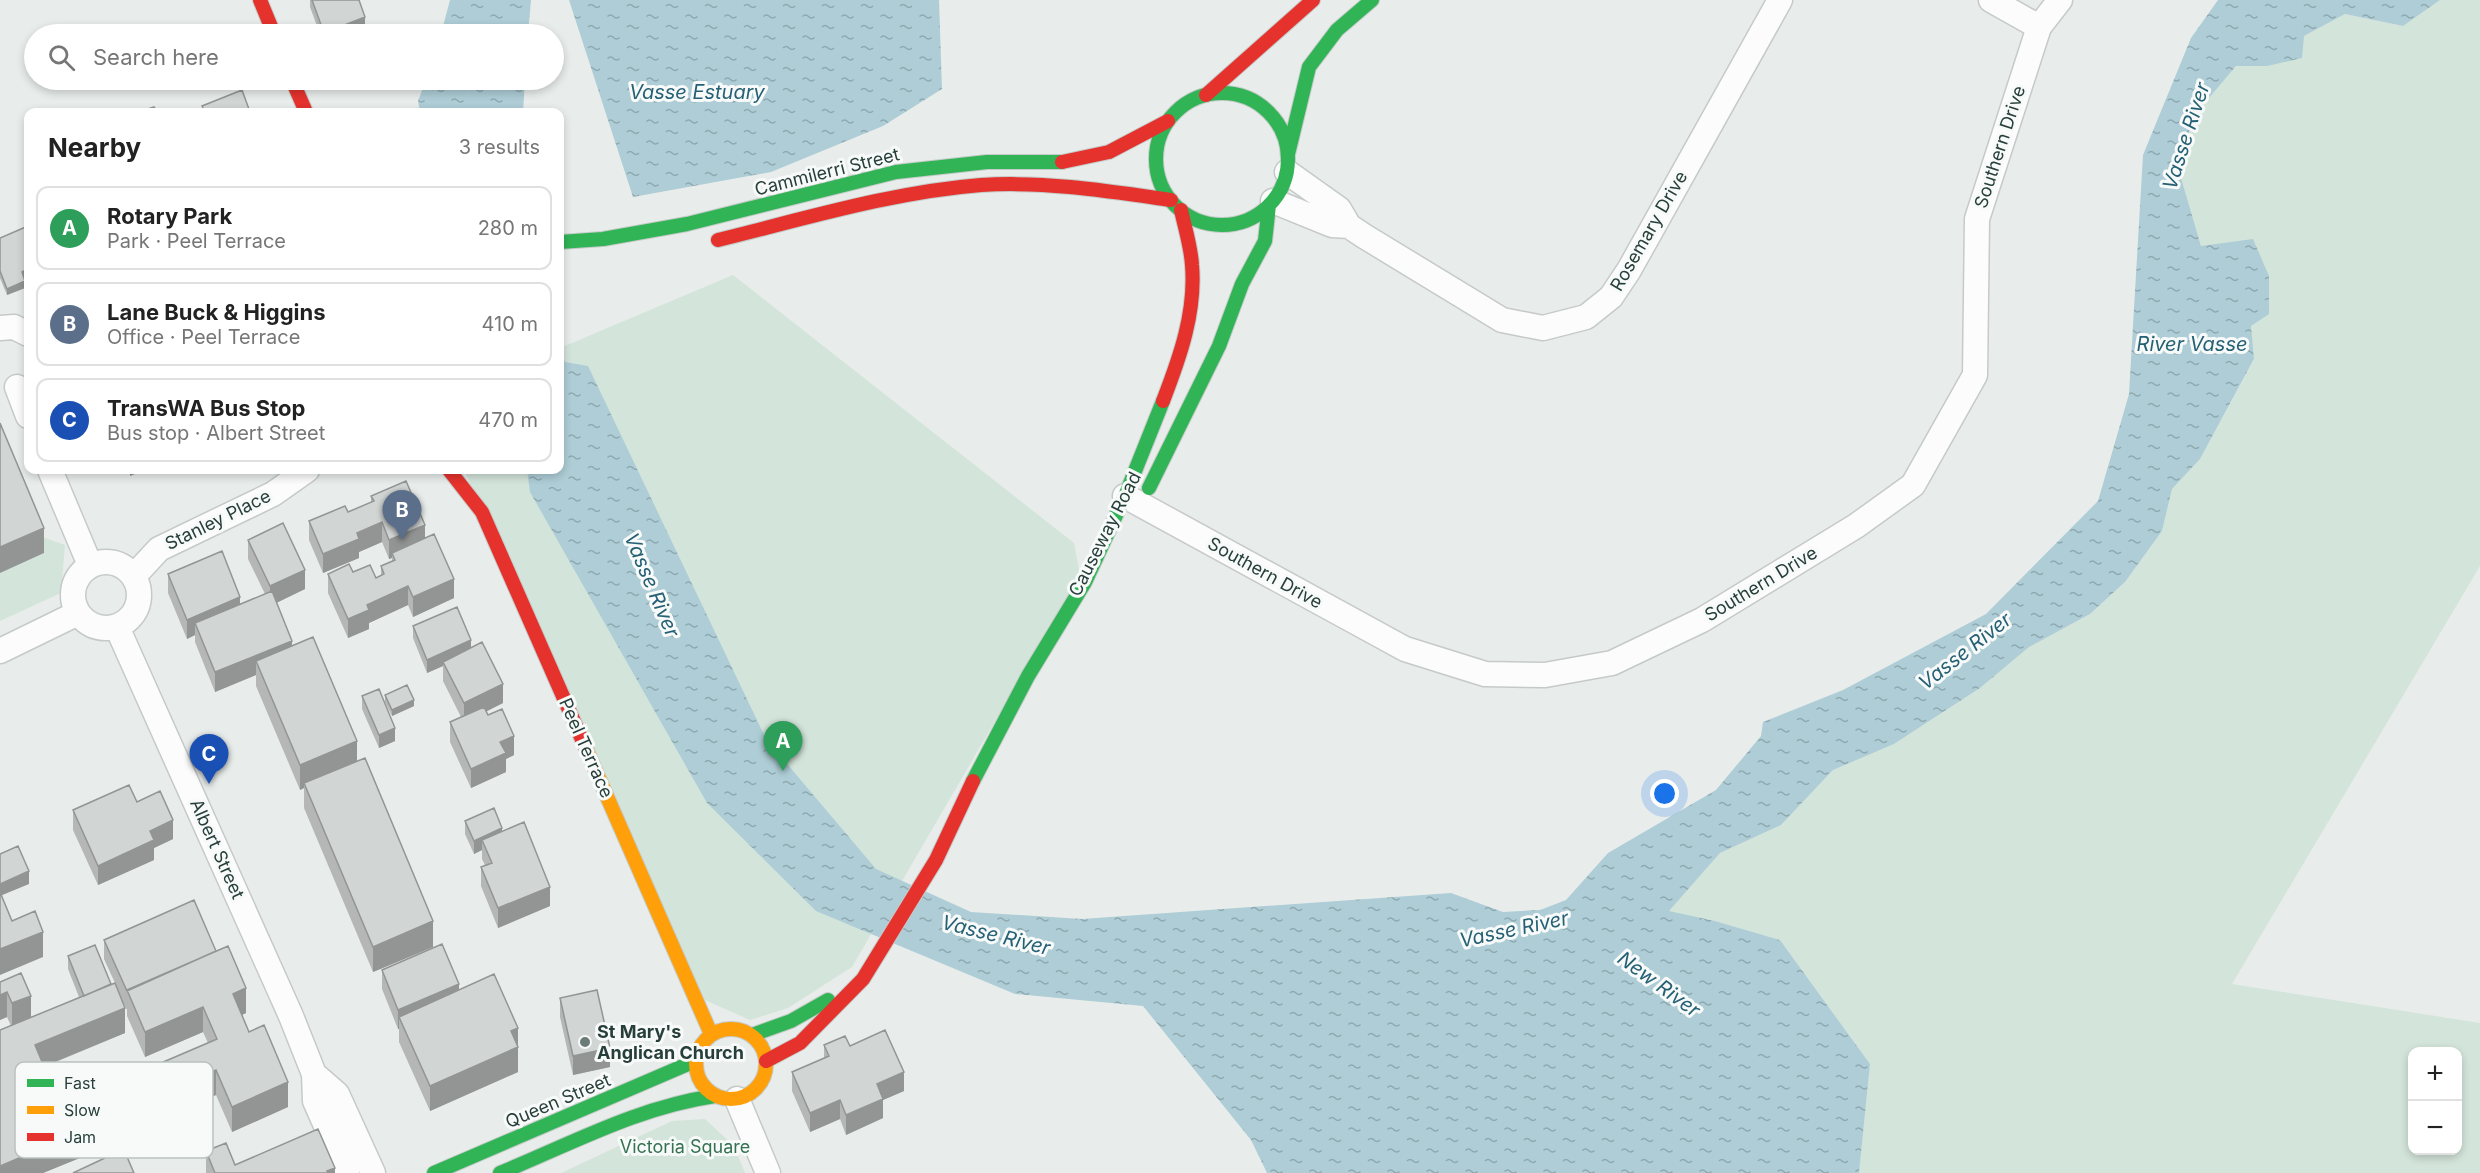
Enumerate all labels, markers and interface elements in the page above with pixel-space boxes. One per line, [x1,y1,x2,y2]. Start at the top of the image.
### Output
search box [24,24,564,90]
icon: search [45,41,78,74]
text: Search here [93,44,219,70]
water label: Vasse River [2157,79,2215,192]
water label: Vasse Estuary [629,80,766,104]
street label: Southern Drive [1970,83,2029,211]
text: Nearby [48,132,141,163]
text: 3 results [459,135,540,159]
street label: Cammilerri Street [752,143,901,200]
street label: Rosemary Drive [1606,167,1691,294]
text: Rotary Park [107,203,232,229]
text: A [62,216,77,240]
text: 280 m [478,216,538,240]
text: Park · Peel Terrace [107,229,286,253]
text: Lane Buck & Higgins [107,299,326,325]
text: B [63,312,76,336]
text: 410 m [482,312,538,336]
text: Office · Peel Terrace [107,325,300,349]
water label: River Vasse [2137,332,2247,356]
text: TransWA Bus Stop [107,395,305,421]
text: C [62,408,77,432]
text: 470 m [478,408,538,432]
text: Bus stop · Albert Street [107,421,325,445]
street label: Causeway Road [1064,468,1145,599]
street label: Stanley Place [162,485,274,554]
pin: B [382,490,422,540]
water label: Vasse River [619,529,685,641]
street label: Southern Drive [1204,532,1326,613]
street label: Southern Drive [1701,542,1821,625]
water label: Vasse River [1914,607,2016,695]
street label: Peel Terrace [555,695,618,801]
pin: A [764,722,802,771]
pin: C [190,734,228,784]
your location [1650,779,1679,808]
street label: Albert Street [186,796,249,902]
water label: Vasse River [1457,906,1571,952]
water label: Vasse River [939,910,1053,960]
water label: New River [1613,946,1705,1022]
place label: St Mary's Anglican Church [597,1021,744,1063]
marker: St Mary's Anglican Church [578,1035,592,1049]
map controls [2408,1047,2462,1155]
button: + [2408,1047,2462,1101]
legend [15,1062,213,1158]
street label: Queen Street [502,1069,614,1132]
text: Fast [64,1073,96,1093]
text: Slow [64,1100,101,1120]
button: − [2408,1101,2462,1155]
text: Jam [64,1127,96,1147]
park label: Victoria Square [620,1136,750,1157]

